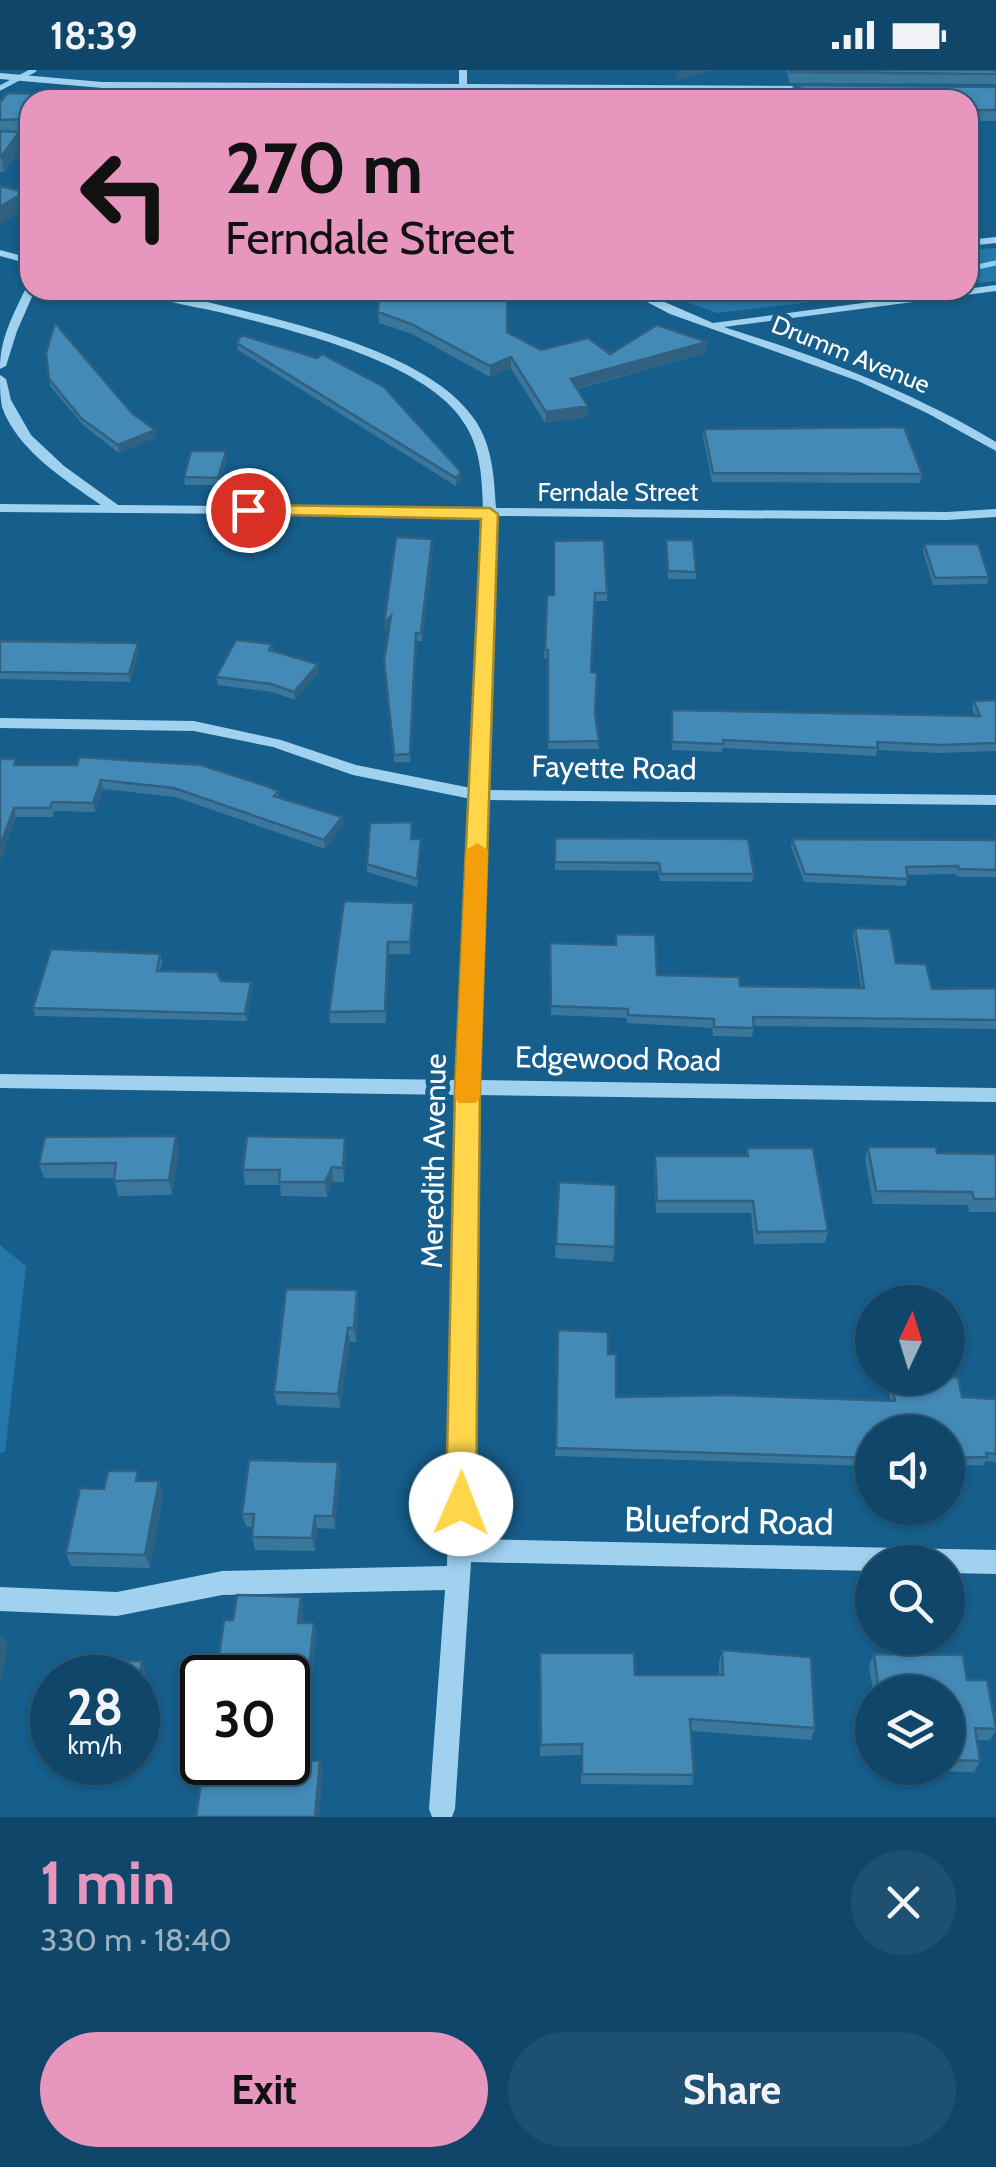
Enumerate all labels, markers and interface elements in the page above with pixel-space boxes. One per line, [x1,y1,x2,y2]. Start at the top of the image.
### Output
text: 18:39 [50,12,137,59]
text: 270 m [225,125,423,211]
icon: left [60,130,190,260]
text: Ferndale Street [225,211,515,265]
street label: Drumm Avenue [768,309,935,399]
pin [206,468,291,553]
street label: Ferndale Street [538,477,699,507]
icon: arrive [221,483,276,538]
street label: Fayette Road [531,748,697,787]
street label: Edgewood Road [515,1038,721,1079]
street label: Meredith Avenue [413,1053,454,1269]
north arrow [855,1285,965,1395]
map controls [855,1285,965,1785]
button: sound [855,1415,965,1525]
position arrow [409,1452,513,1556]
street label: Blueford Road [624,1497,834,1544]
button: search [855,1545,965,1655]
speed limit sign: 30 [180,1655,310,1785]
button: layers [855,1675,965,1785]
text: 28 [67,1677,123,1738]
text: km/h [68,1730,122,1760]
text: 1 min [40,1846,175,1919]
button: close [851,1850,956,1955]
text: 330 m · 18:40 [40,1920,232,1959]
button: Exit [40,2032,488,2147]
button: Share [508,2032,956,2147]

